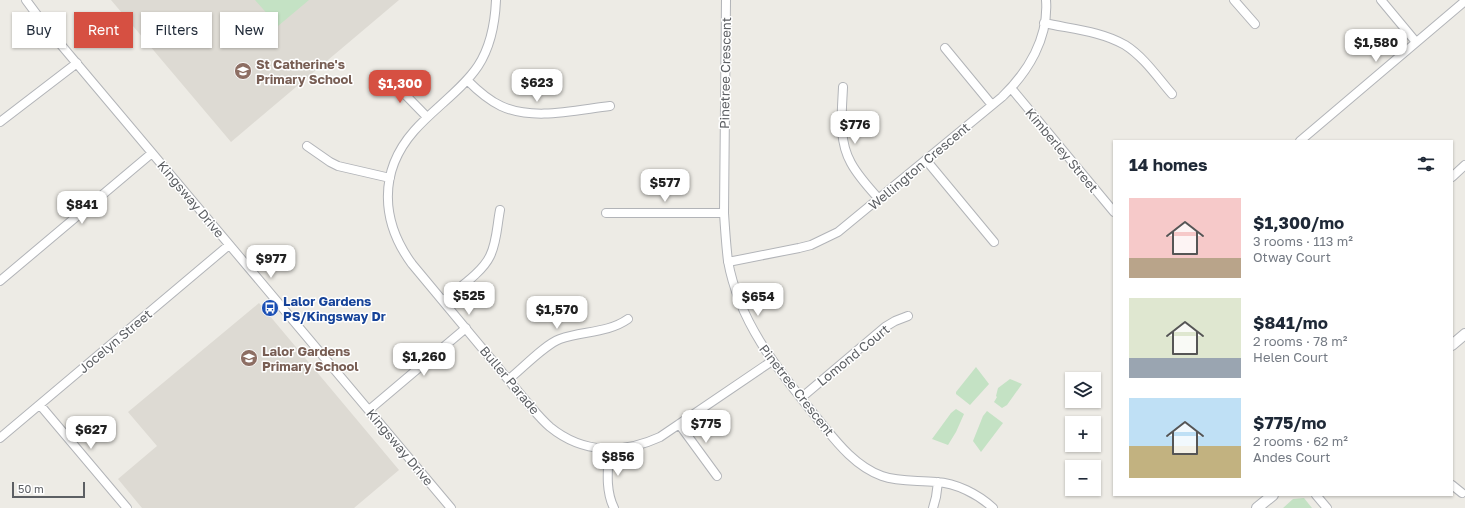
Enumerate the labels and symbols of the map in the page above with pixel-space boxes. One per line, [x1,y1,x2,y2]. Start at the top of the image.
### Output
street label: Pinetree Crescent [716,17,734,129]
pin: $1,580 [1343,29,1409,63]
place label: St Catherine's Primary School [256,56,353,87]
school or university icon: St Catherine's Primary School [233,61,253,81]
pin: $623 [513,69,561,103]
pin: $1,300 [367,70,433,104]
street label: Kimberley Street [1022,105,1102,195]
pin: $776 [831,111,879,145]
street label: Wellington Crescent [865,119,973,213]
street label: Kingsway Drive [154,157,228,241]
pin: $577 [641,169,689,203]
pin: $841 [58,191,106,225]
pin: $977 [247,245,295,279]
pin: $525 [445,282,493,316]
pin: $654 [734,283,782,317]
place label: Lalor Gardens PS/Kingsway Dr [283,293,386,324]
pin: $1,570 [524,296,590,330]
bus stop icon: Lalor Gardens PS/Kingsway Dr [260,298,280,318]
street label: Jocelyn Street [75,306,155,376]
street label: Lomond Court [814,321,892,389]
street label: Pinetree Crescent [756,341,838,439]
place label: Lalor Gardens Primary School [262,343,359,374]
pin: $1,260 [391,343,457,377]
street label: Buller Parade [477,343,543,417]
school or university icon: Lalor Gardens Primary School [239,348,259,368]
street label: Kingsway Drive [363,405,437,489]
pin: $775 [682,410,730,444]
pin: $627 [67,416,115,450]
pin: $856 [594,443,642,477]
scale bar [12,480,85,499]

